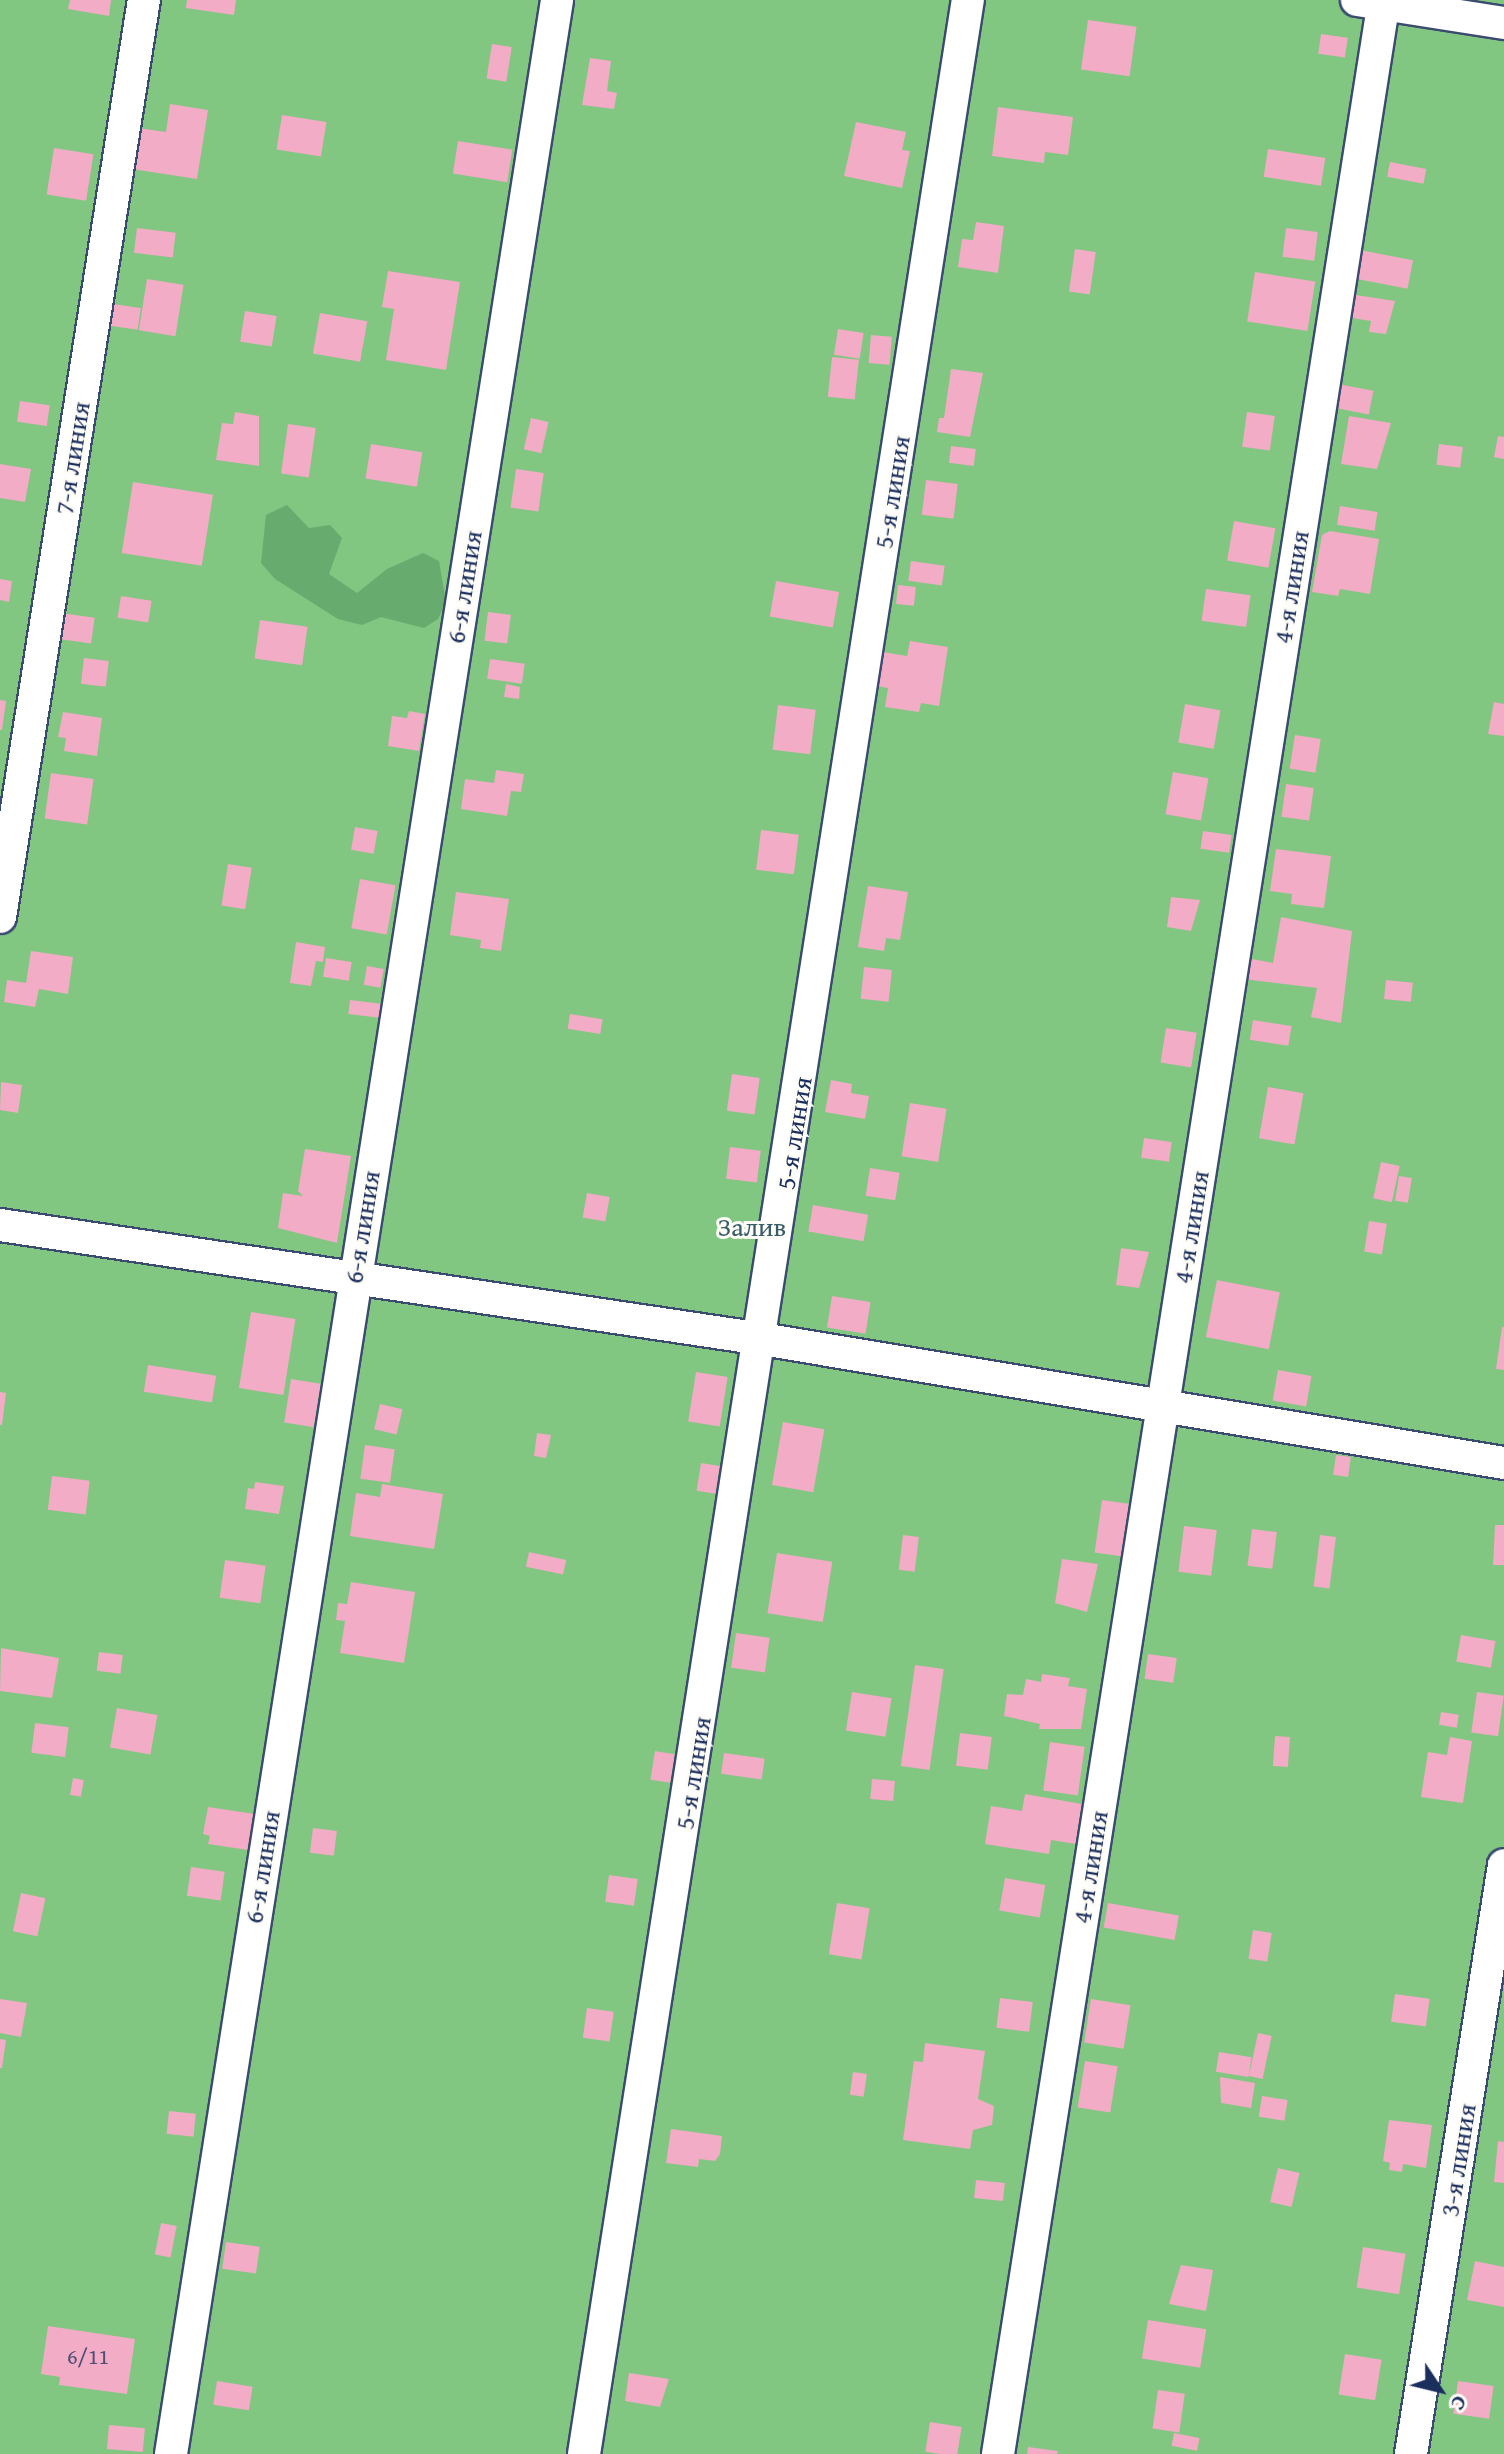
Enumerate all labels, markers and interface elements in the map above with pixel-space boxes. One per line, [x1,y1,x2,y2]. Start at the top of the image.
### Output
street label: 7-я линия [48,399,96,517]
street label: 5-я линия [868,433,916,551]
street label: 6-я линия [440,528,488,646]
street label: 4-я линия [1267,528,1315,646]
street label: 5-я линия [770,1074,818,1192]
street label: 6-я линия [338,1168,386,1286]
street label: 4-я линия [1167,1168,1215,1286]
park label: Залив [718,1211,786,1243]
street label: 5-я линия [669,1714,717,1832]
street label: 6-я линия [238,1808,286,1926]
street label: 4-я линия [1066,1808,1114,1926]
street label: 3-я линия [1434,2101,1482,2219]
house number: 6/11 [67,2344,109,2370]
north arrow [1400,2350,1480,2430]
text: С [1443,2389,1476,2418]

